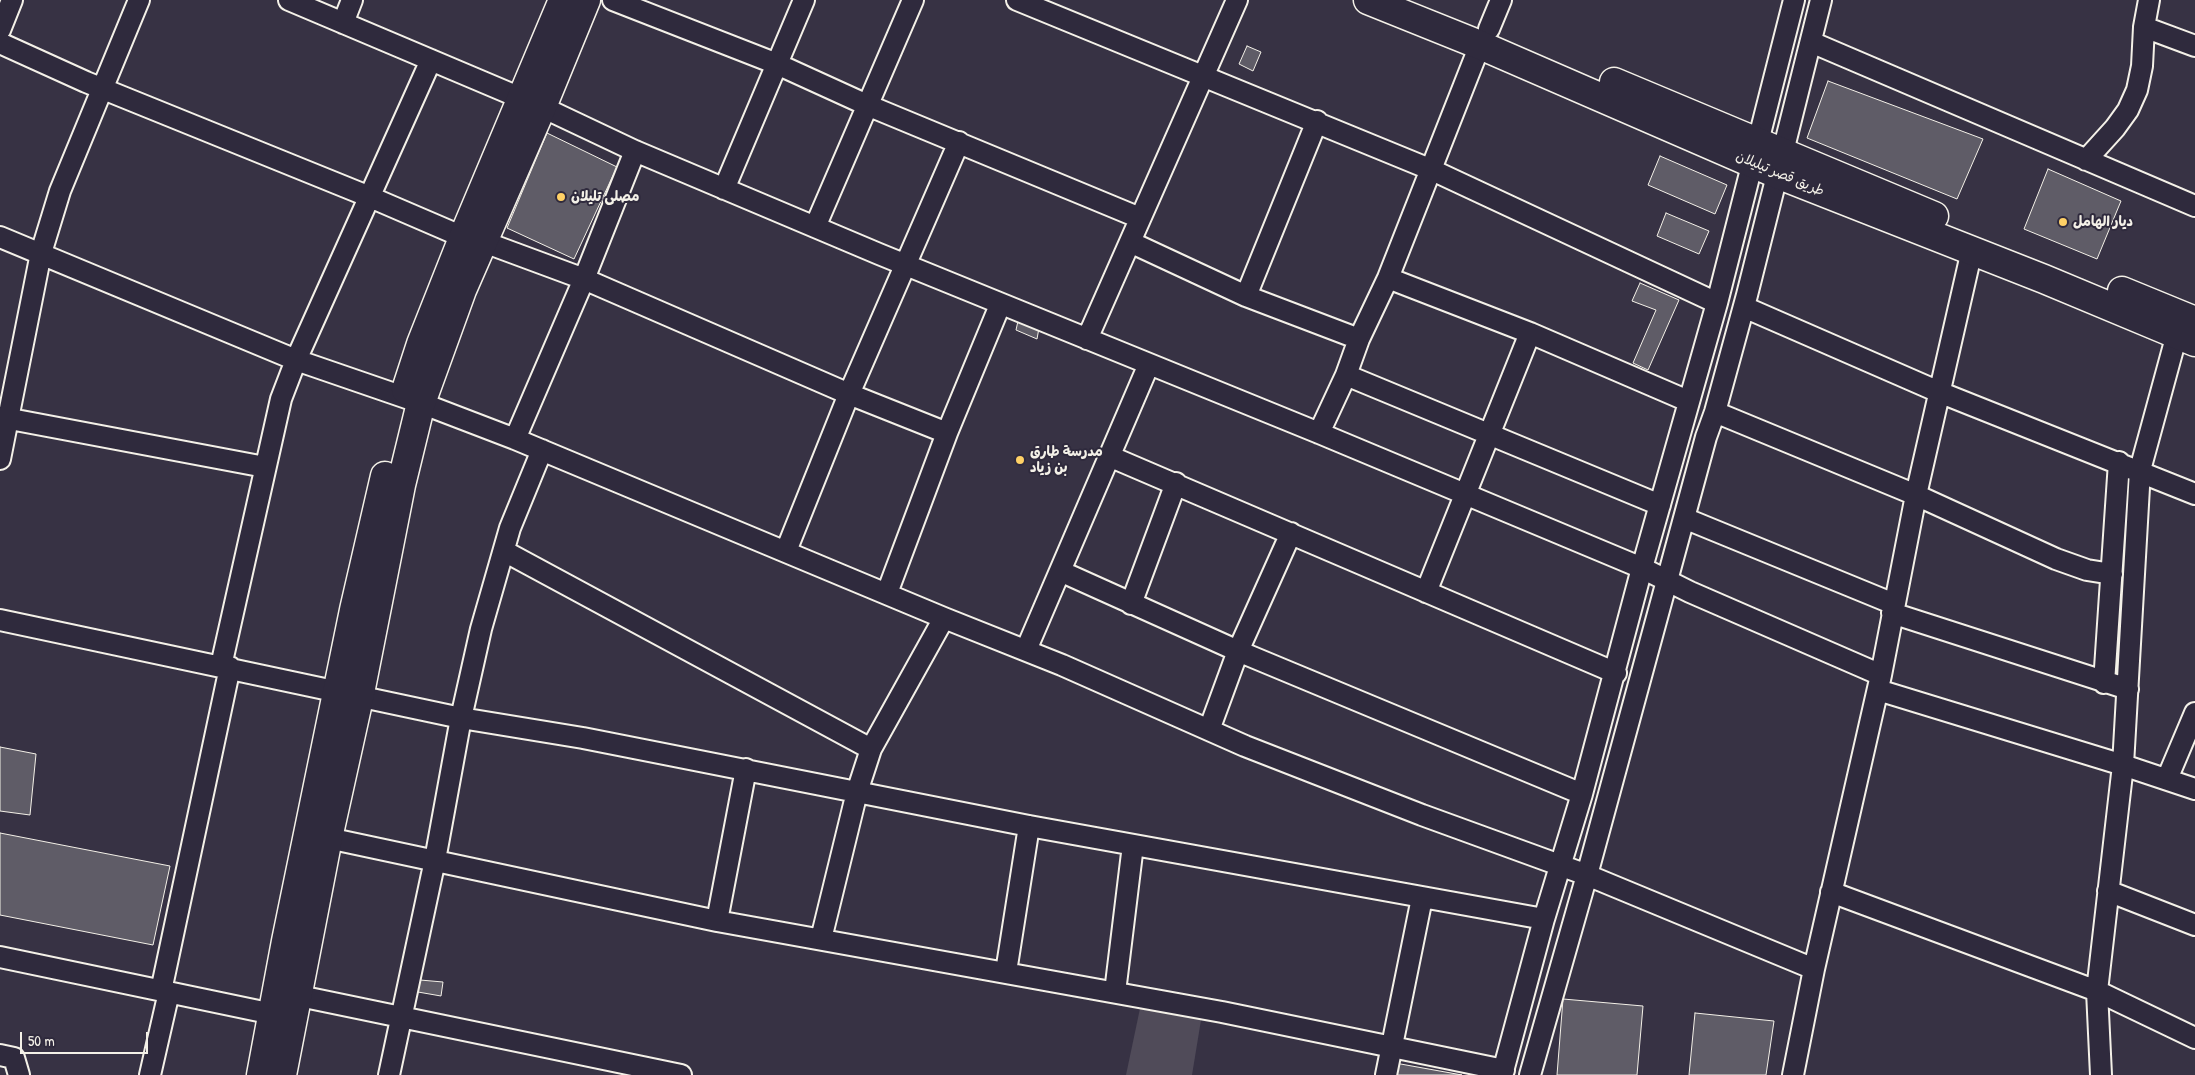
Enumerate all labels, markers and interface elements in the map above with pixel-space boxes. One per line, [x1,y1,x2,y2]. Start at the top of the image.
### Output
street label: طريق قصر تيليلان [1733,148,1827,200]
place label: مصلى تليلان [571,189,639,205]
marker: مصلى تليلان [555,191,567,203]
place label: ديار الهامل [2073,214,2133,230]
marker: ديار الهامل [2057,216,2069,228]
place label: مدرسة طارق بن زياد [1030,444,1103,477]
marker: مدرسة طارق بن زياد [1014,454,1026,466]
scale bar [22,1022,150,1054]
text: 50 m [28,1030,55,1051]

